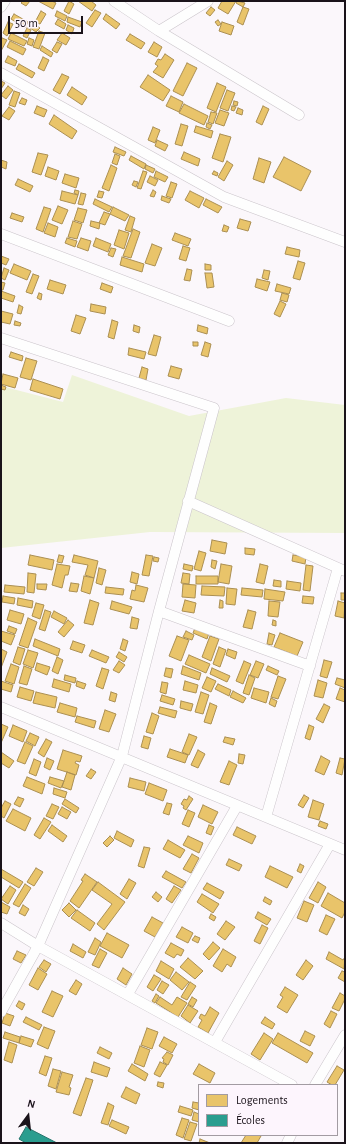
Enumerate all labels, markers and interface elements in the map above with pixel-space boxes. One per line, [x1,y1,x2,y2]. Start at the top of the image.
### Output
scale bar [10,8,85,34]
text: 50 m [15,17,38,29]
legend [198,1084,338,1136]
text: Logements [236,1094,288,1106]
north arrow [8,1096,48,1136]
text: N [26,1098,36,1110]
text: Écoles [236,1114,265,1126]

